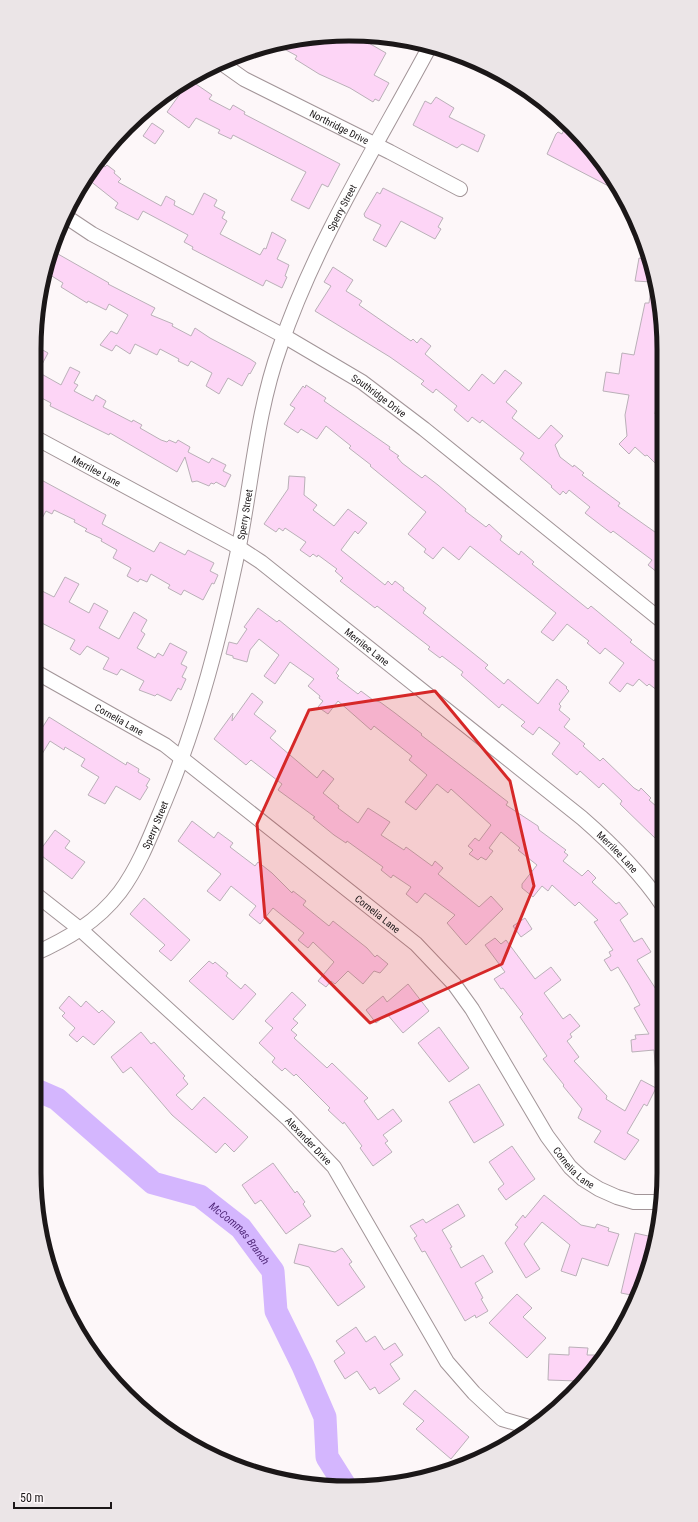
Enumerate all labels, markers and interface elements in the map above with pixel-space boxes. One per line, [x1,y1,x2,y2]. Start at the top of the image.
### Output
street label: Northridge Drive [308,108,371,147]
street label: Sperry Street [325,182,359,233]
street label: Southridge Drive [350,372,408,420]
street label: Merrilee Lane [70,454,123,489]
street label: Sperry Street [235,488,255,541]
street label: Merrilee Lane [342,626,392,668]
street label: Cornelia Lane [93,702,146,738]
street label: Sperry Street [140,799,170,851]
street label: Merrilee Lane [595,829,640,875]
street label: Cornelia Lane [353,893,402,935]
street label: Alexander Drive [283,1115,334,1167]
street label: Cornelia Lane [551,1145,597,1191]
water label: McCommas Branch [206,1200,272,1267]
scale bar [14,1484,111,1510]
text: 50 m [20,1491,44,1505]

